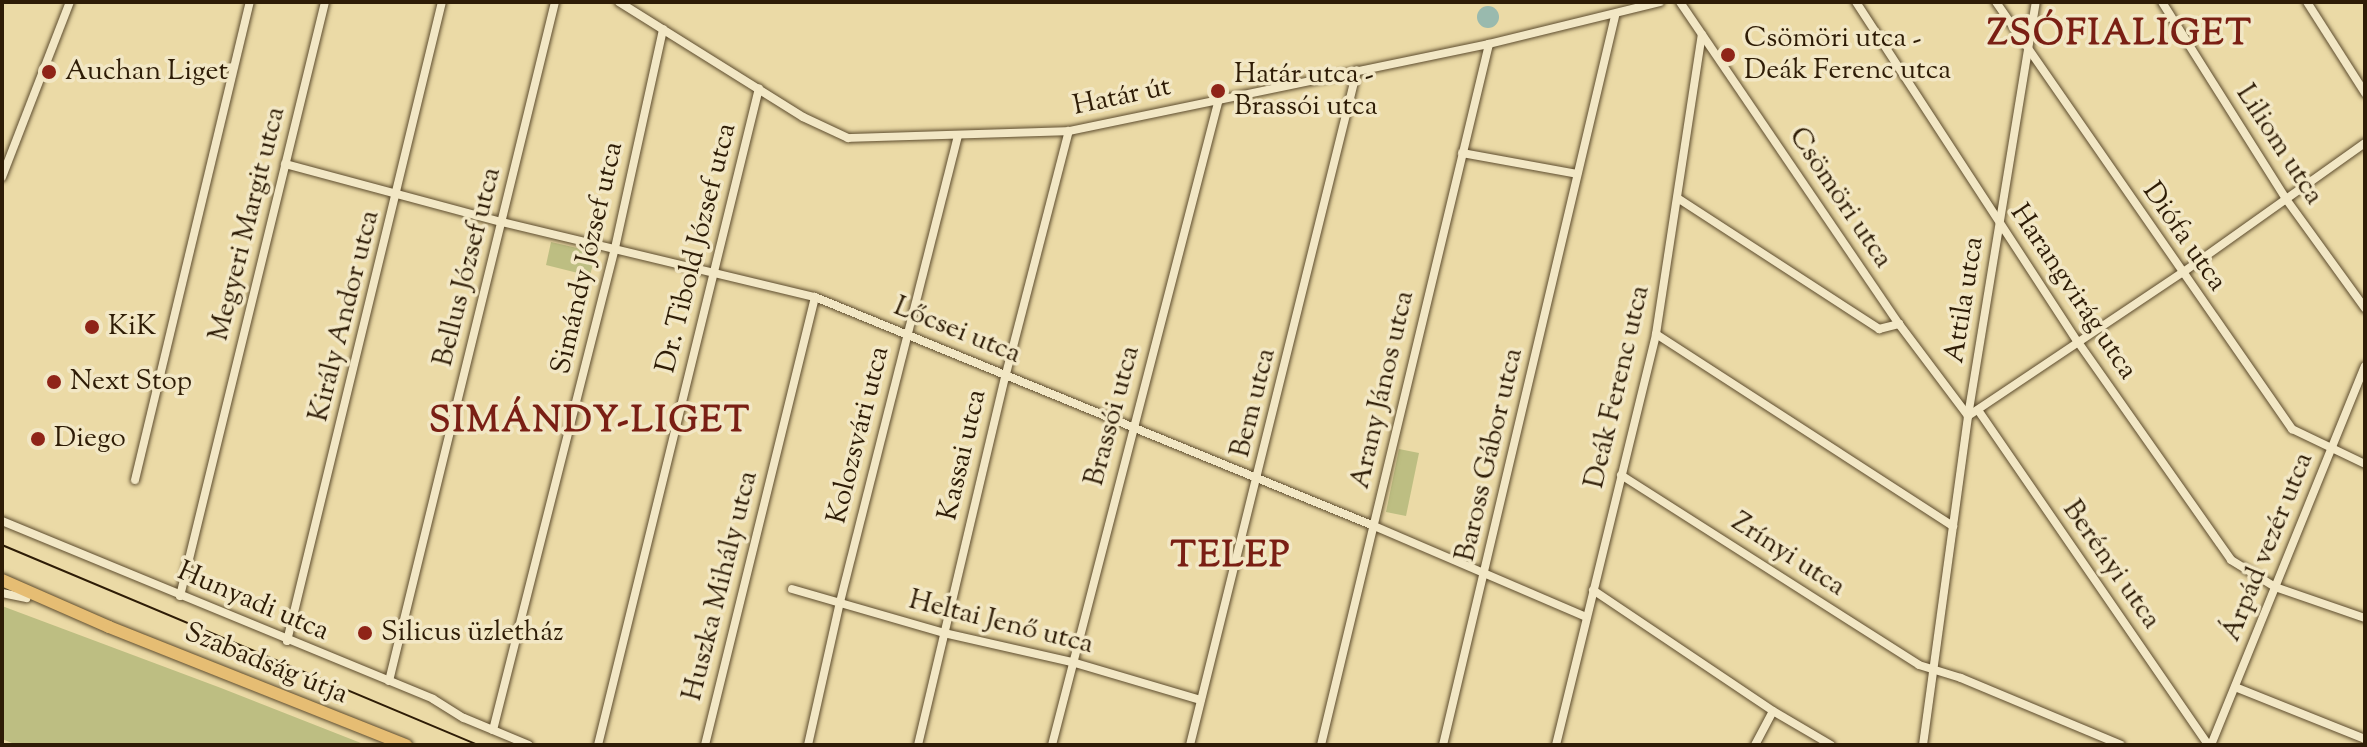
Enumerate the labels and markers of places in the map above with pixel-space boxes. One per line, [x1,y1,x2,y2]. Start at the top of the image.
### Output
place label: Csömöri utca - Deák Ferenc utca [1744,22,1951,88]
marker: Csömöri utca - Deák Ferenc utca [1719,46,1737,64]
place label: Auchan Liget [65,55,228,89]
place label: Határ utca - Brassói utca [1234,58,1378,124]
marker: Auchan Liget [40,63,58,81]
marker: Határ utca - Brassói utca [1209,82,1227,100]
place label: KiK [108,310,156,344]
marker: KiK [83,318,101,336]
place label: Next Stop [70,365,192,399]
marker: Next Stop [45,373,63,391]
place label: Diego [54,422,126,456]
marker: Diego [29,430,47,448]
place label: Silicus üzletház [381,616,564,650]
marker: Silicus üzletház [356,624,374,642]

